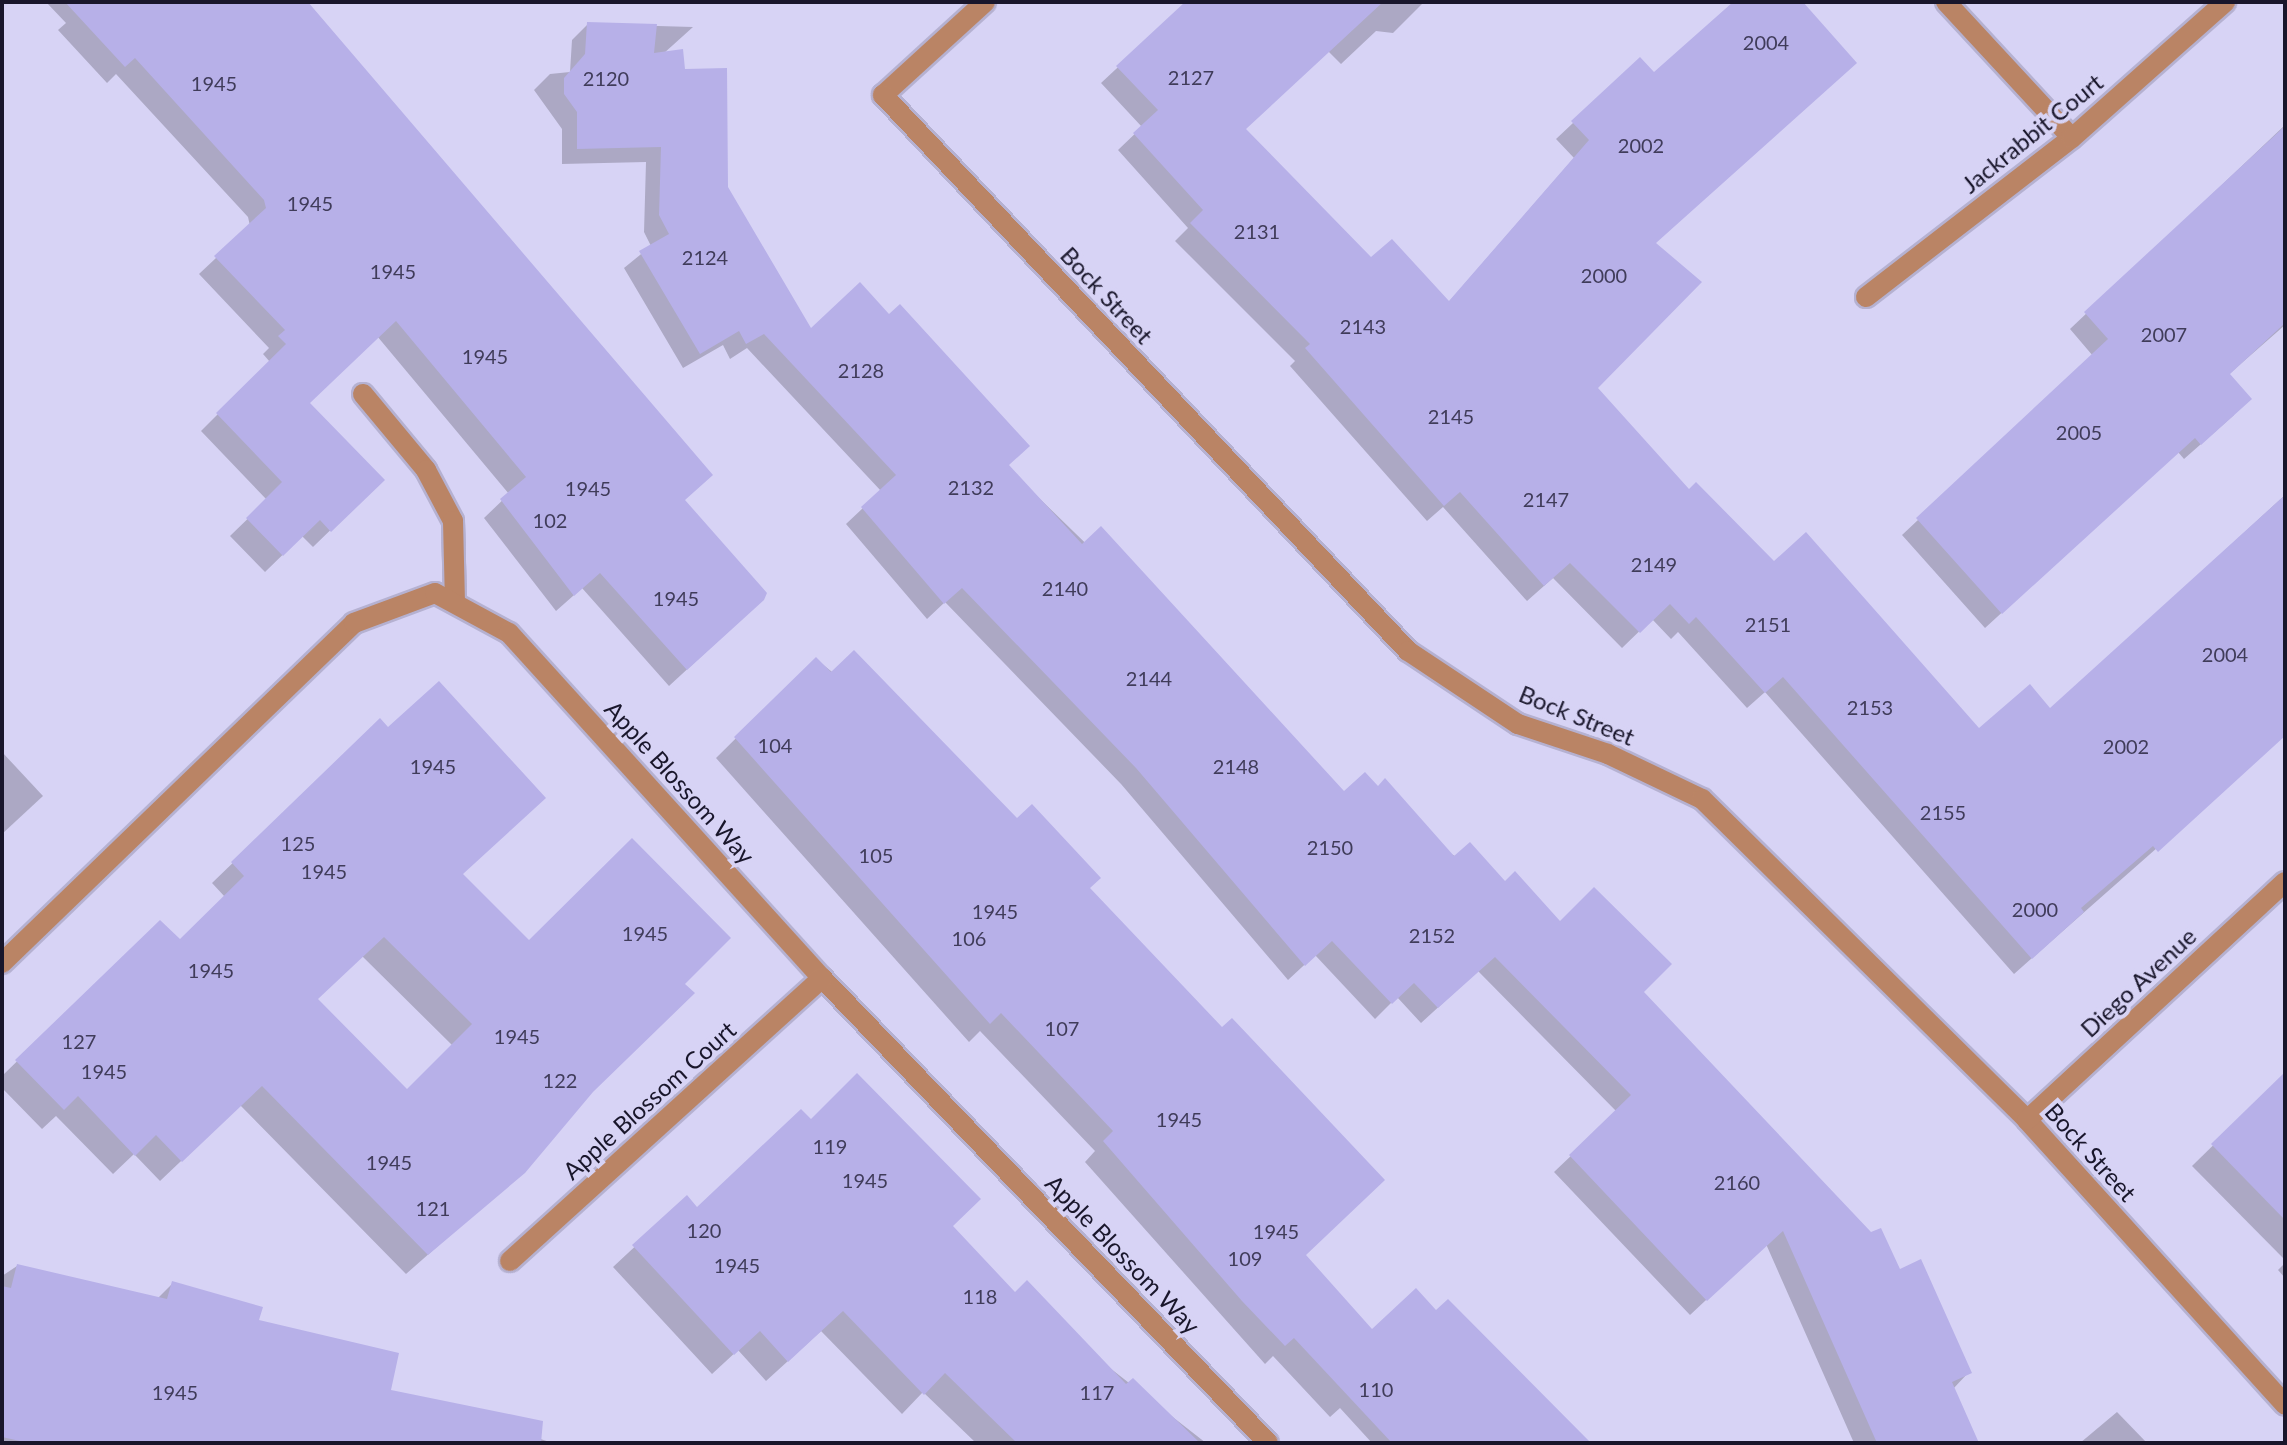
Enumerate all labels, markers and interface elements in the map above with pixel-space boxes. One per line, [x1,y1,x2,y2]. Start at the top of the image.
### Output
house number: 2004 [1743,30,1789,54]
house number: 2127 [1168,65,1214,89]
house number: 2120 [583,66,629,90]
street label: Jackrabbit Court [1956,67,2108,199]
house number: 1945 [191,71,237,95]
house number: 2002 [1618,133,1664,157]
house number: 1945 [287,191,333,215]
house number: 2131 [1234,219,1280,243]
street label: Bock Street [1055,241,1159,349]
house number: 2124 [682,245,728,269]
house number: 1945 [370,259,416,283]
house number: 2000 [1581,263,1627,287]
house number: 2143 [1340,314,1386,338]
house number: 2007 [2141,322,2187,346]
house number: 1945 [462,344,508,368]
house number: 2128 [838,358,884,382]
house number: 2145 [1428,404,1474,428]
house number: 2005 [2056,420,2102,444]
house number: 2132 [948,475,994,499]
house number: 1945 [565,476,611,500]
house number: 2147 [1523,487,1569,511]
house number: 102 [533,508,567,532]
house number: 2149 [1631,552,1677,576]
house number: 2140 [1042,576,1088,600]
house number: 1945 [653,586,699,610]
house number: 2151 [1745,612,1791,636]
house number: 2004 [2202,642,2248,666]
house number: 2144 [1126,666,1172,690]
street label: Bock Street [1515,679,1639,751]
street label: Apple Blossom Way [599,694,761,870]
house number: 2153 [1847,695,1893,719]
house number: 104 [758,733,792,757]
house number: 2002 [2103,734,2149,758]
house number: 1945 [410,754,456,778]
house number: 2148 [1213,754,1259,778]
house number: 2155 [1920,800,1966,824]
house number: 125 [281,831,315,855]
house number: 2150 [1307,835,1353,859]
house number: 105 [859,843,893,867]
house number: 1945 [301,859,347,883]
house number: 2000 [2012,897,2058,921]
house number: 1945 [972,899,1018,923]
house number: 1945 [622,921,668,945]
street label: Diego Avenue [2074,921,2202,1043]
house number: 2152 [1409,923,1455,947]
house number: 106 [952,926,986,950]
house number: 1945 [188,958,234,982]
street label: Apple Blossom Court [557,1015,741,1185]
house number: 107 [1045,1016,1079,1040]
house number: 1945 [494,1024,540,1048]
house number: 127 [62,1029,96,1053]
house number: 1945 [81,1059,127,1083]
house number: 122 [543,1068,577,1092]
street label: Bock Street [2040,1097,2142,1207]
house number: 1945 [1156,1107,1202,1131]
house number: 119 [813,1134,847,1158]
house number: 1945 [366,1150,412,1174]
house number: 1945 [842,1168,888,1192]
street label: Apple Blossom Way [1040,1168,1206,1340]
house number: 2160 [1714,1170,1760,1194]
house number: 121 [416,1196,450,1220]
house number: 120 [687,1218,721,1242]
house number: 1945 [1253,1219,1299,1243]
house number: 109 [1228,1246,1262,1270]
house number: 1945 [714,1253,760,1277]
house number: 118 [963,1284,997,1308]
house number: 110 [1359,1377,1393,1401]
house number: 1945 [152,1380,198,1404]
house number: 117 [1080,1380,1114,1404]

